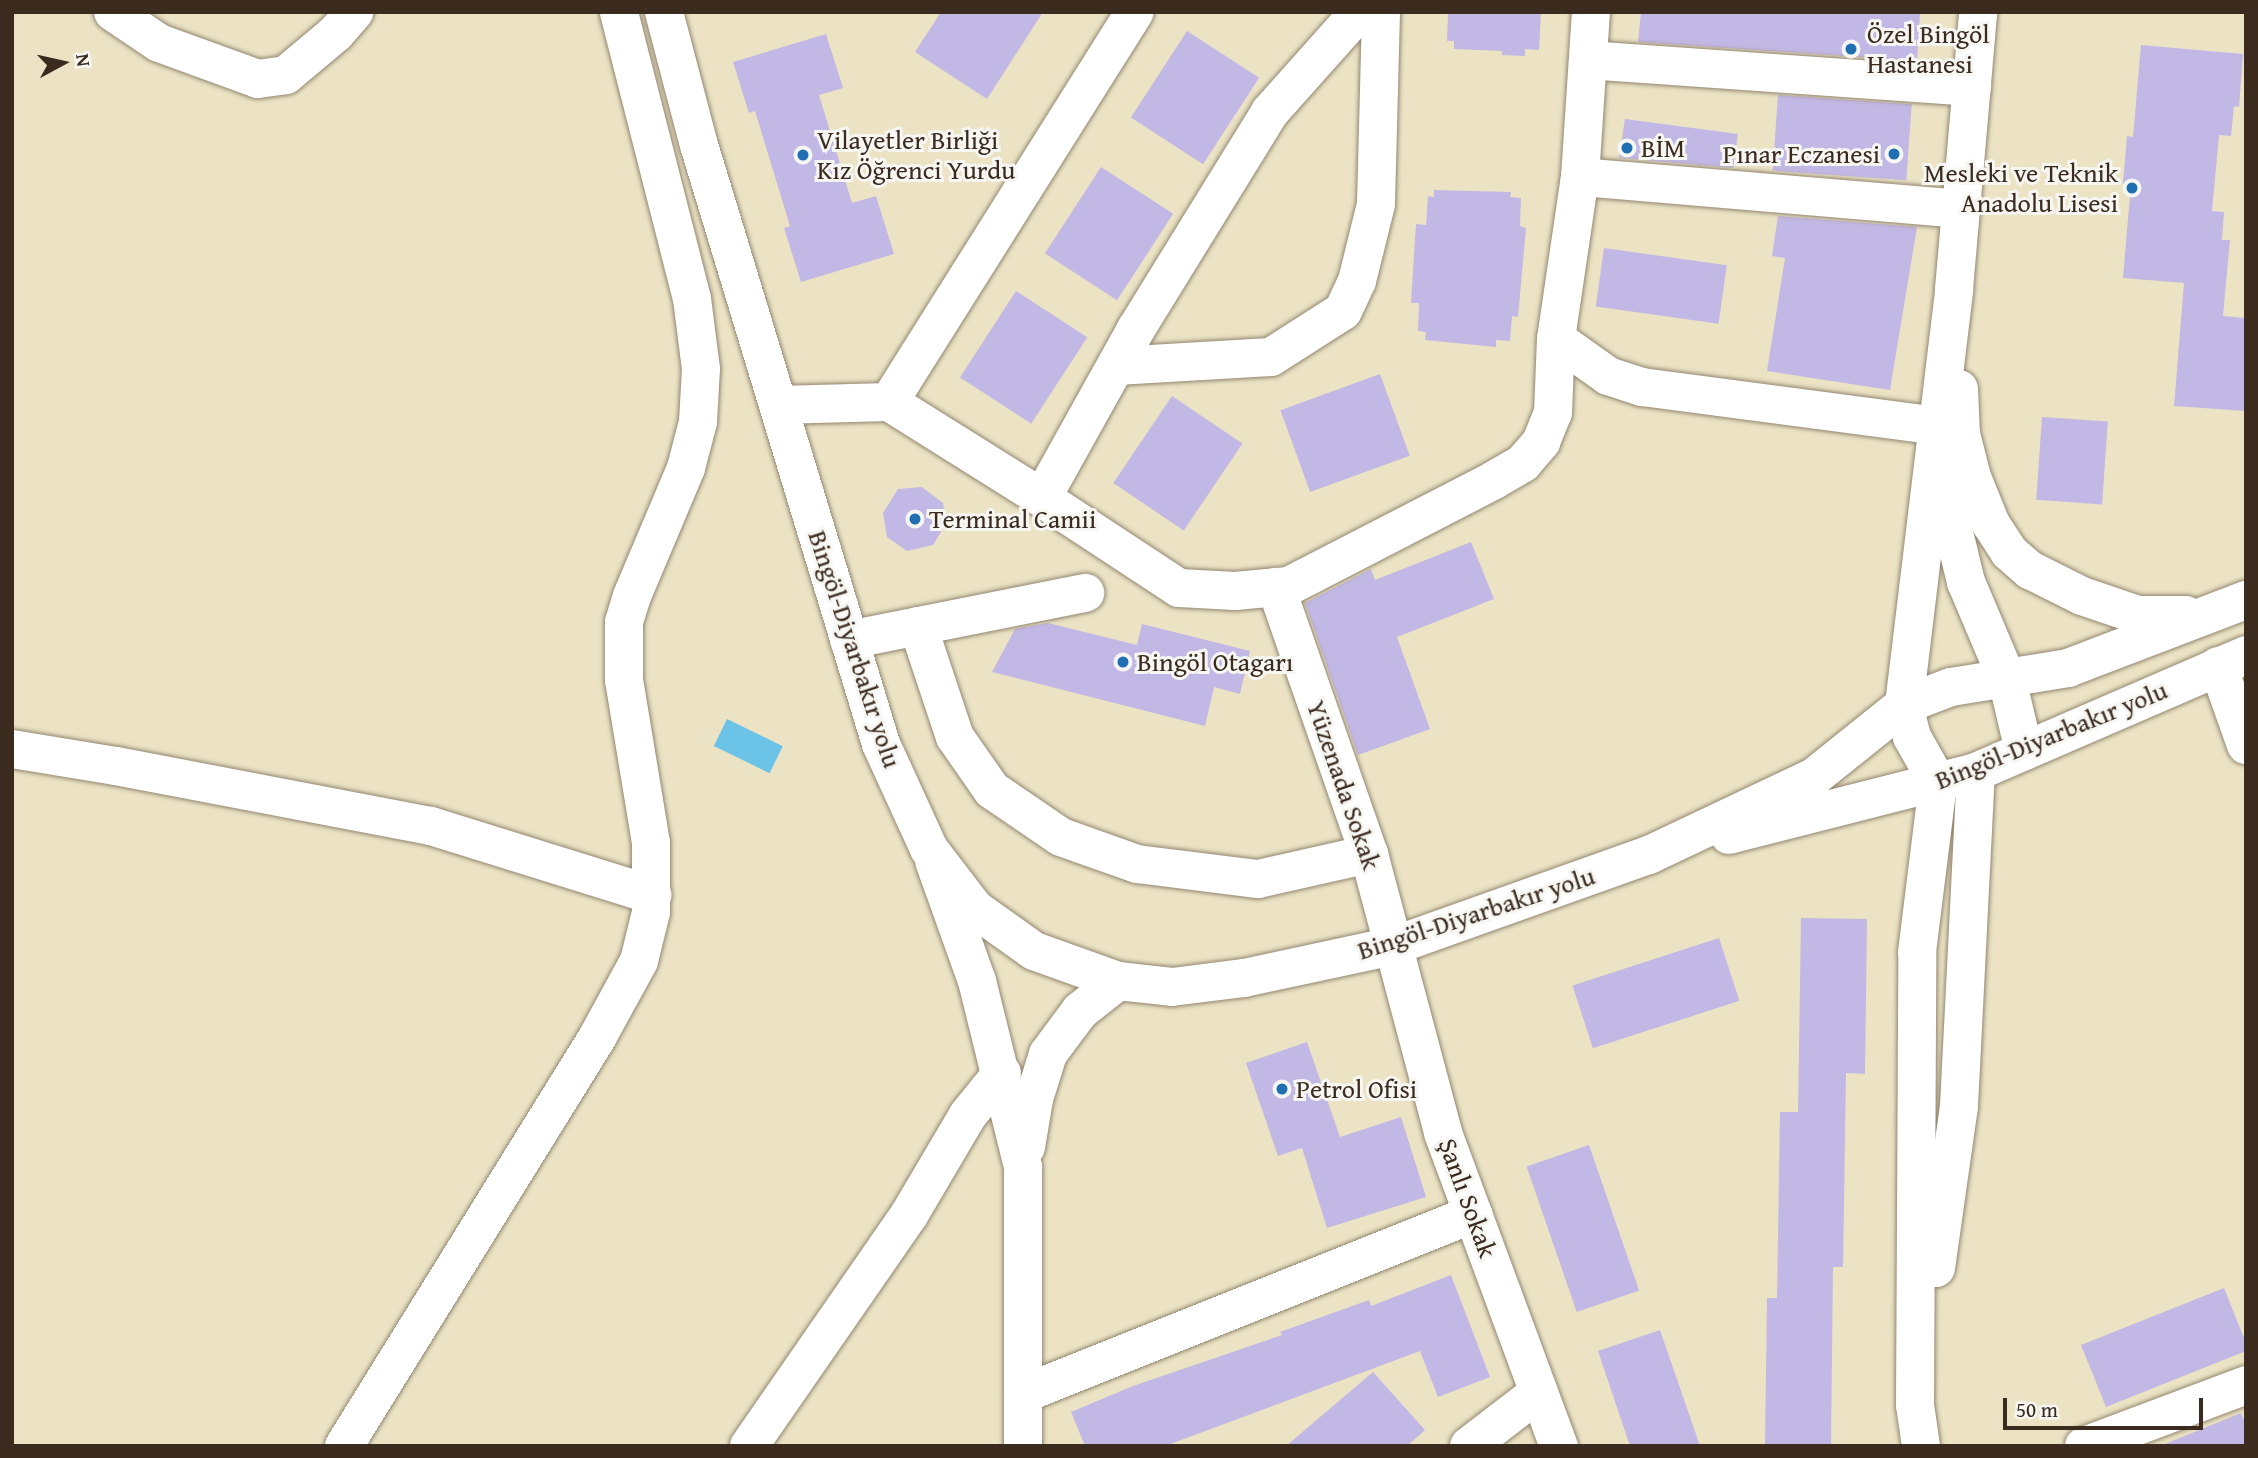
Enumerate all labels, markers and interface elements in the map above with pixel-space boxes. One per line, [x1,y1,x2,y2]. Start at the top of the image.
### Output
place label: Özel Bingöl Hastanesi [1867,18,1990,80]
north arrow [28,28,98,98]
marker: Özel Bingöl Hastanesi [1841,39,1861,59]
text: N [69,52,99,68]
place label: Vilayetler Birliği Kız Öğrenci Yurdu [817,124,1015,186]
place label: BİM [1641,132,1685,164]
place label: Pınar Eczanesi [1723,138,1880,170]
marker: BİM [1619,140,1635,156]
marker: Pınar Eczanesi [1886,146,1902,162]
marker: Vilayetler Birliği Kız Öğrenci Yurdu [795,147,811,163]
place label: Mesleki ve Teknik Anadolu Lisesi [1924,157,2118,218]
marker: Mesleki ve Teknik Anadolu Lisesi [2124,180,2140,196]
place label: Terminal Camii [929,503,1096,535]
marker: Terminal Camii [907,511,923,527]
street label: Bingöl-Diyarbakır yolu [802,527,908,771]
place label: Bingöl Otagarı [1137,646,1293,678]
marker: Bingöl Otagarı [1115,654,1131,670]
street label: Bingöl-Diyarbakır yolu [1930,674,2172,796]
street label: Yüzenada Sokak [1300,696,1388,874]
street label: Bingöl-Diyarbakır yolu [1354,860,1598,966]
place label: Petrol Ofisi [1296,1073,1417,1105]
marker: Petrol Ofisi [1274,1081,1290,1097]
street label: Şanlı Sokak [1432,1134,1504,1262]
scale bar [2006,1384,2206,1428]
text: 50 m [2016,1394,2058,1425]

